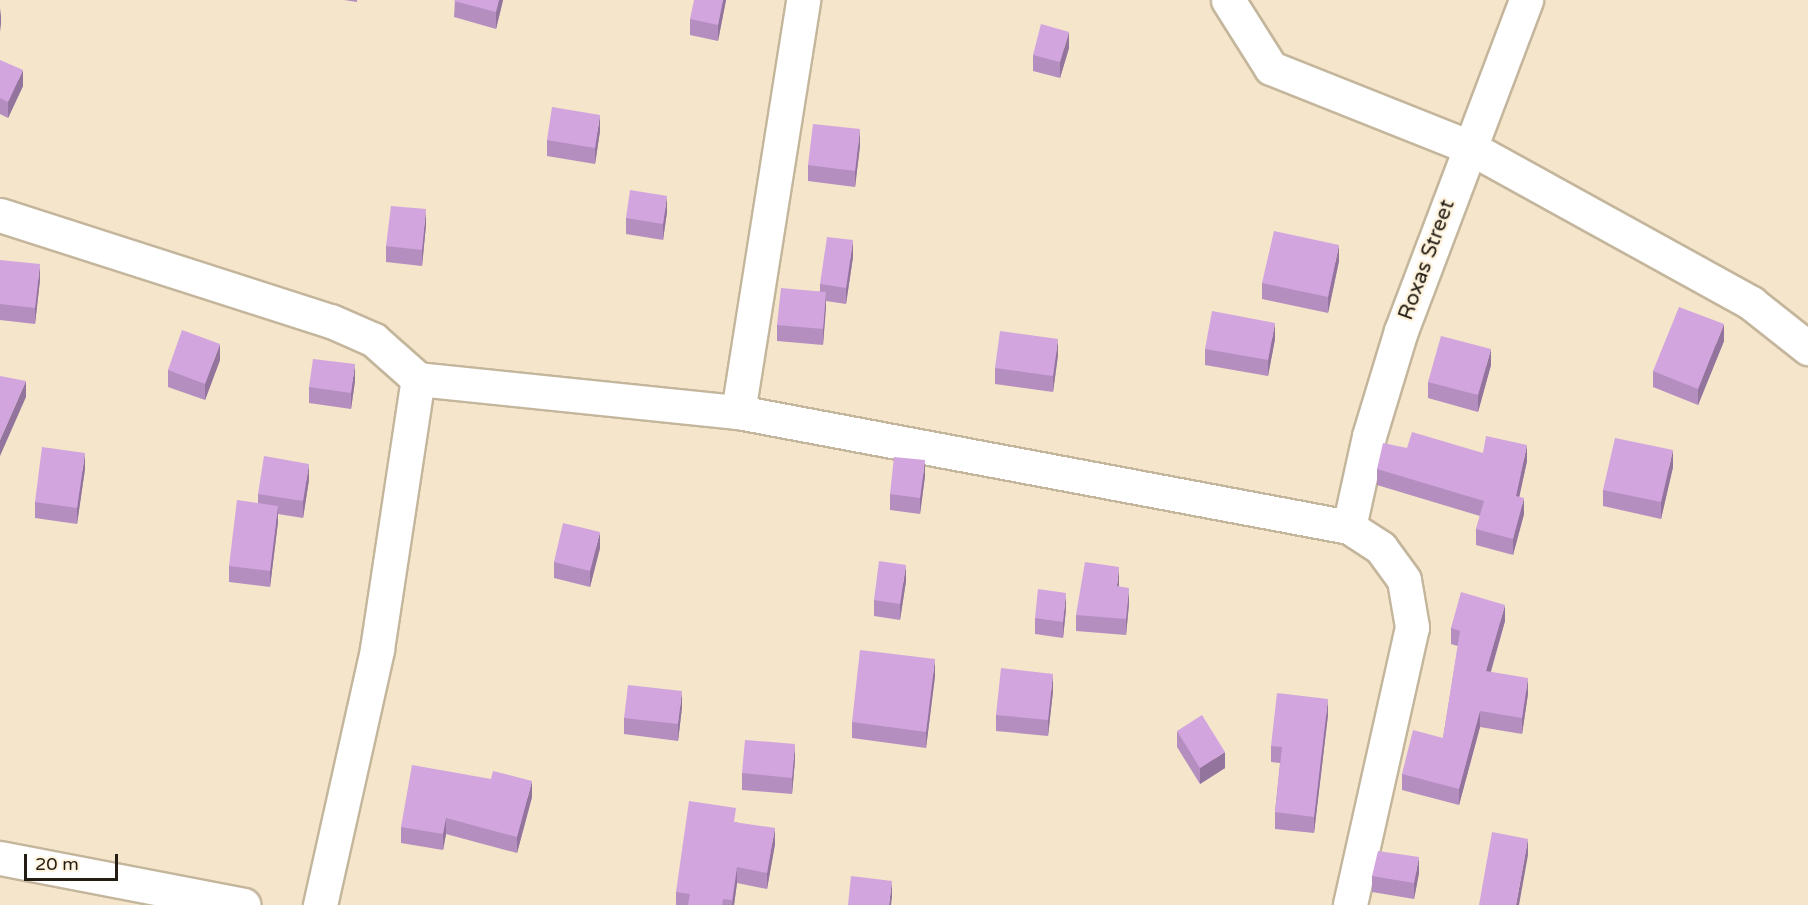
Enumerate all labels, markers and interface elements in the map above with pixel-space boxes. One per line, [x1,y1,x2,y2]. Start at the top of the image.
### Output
street label: Roxas Street [1394,196,1460,324]
scale bar [27,842,122,880]
text: 20 m [35,853,79,875]

